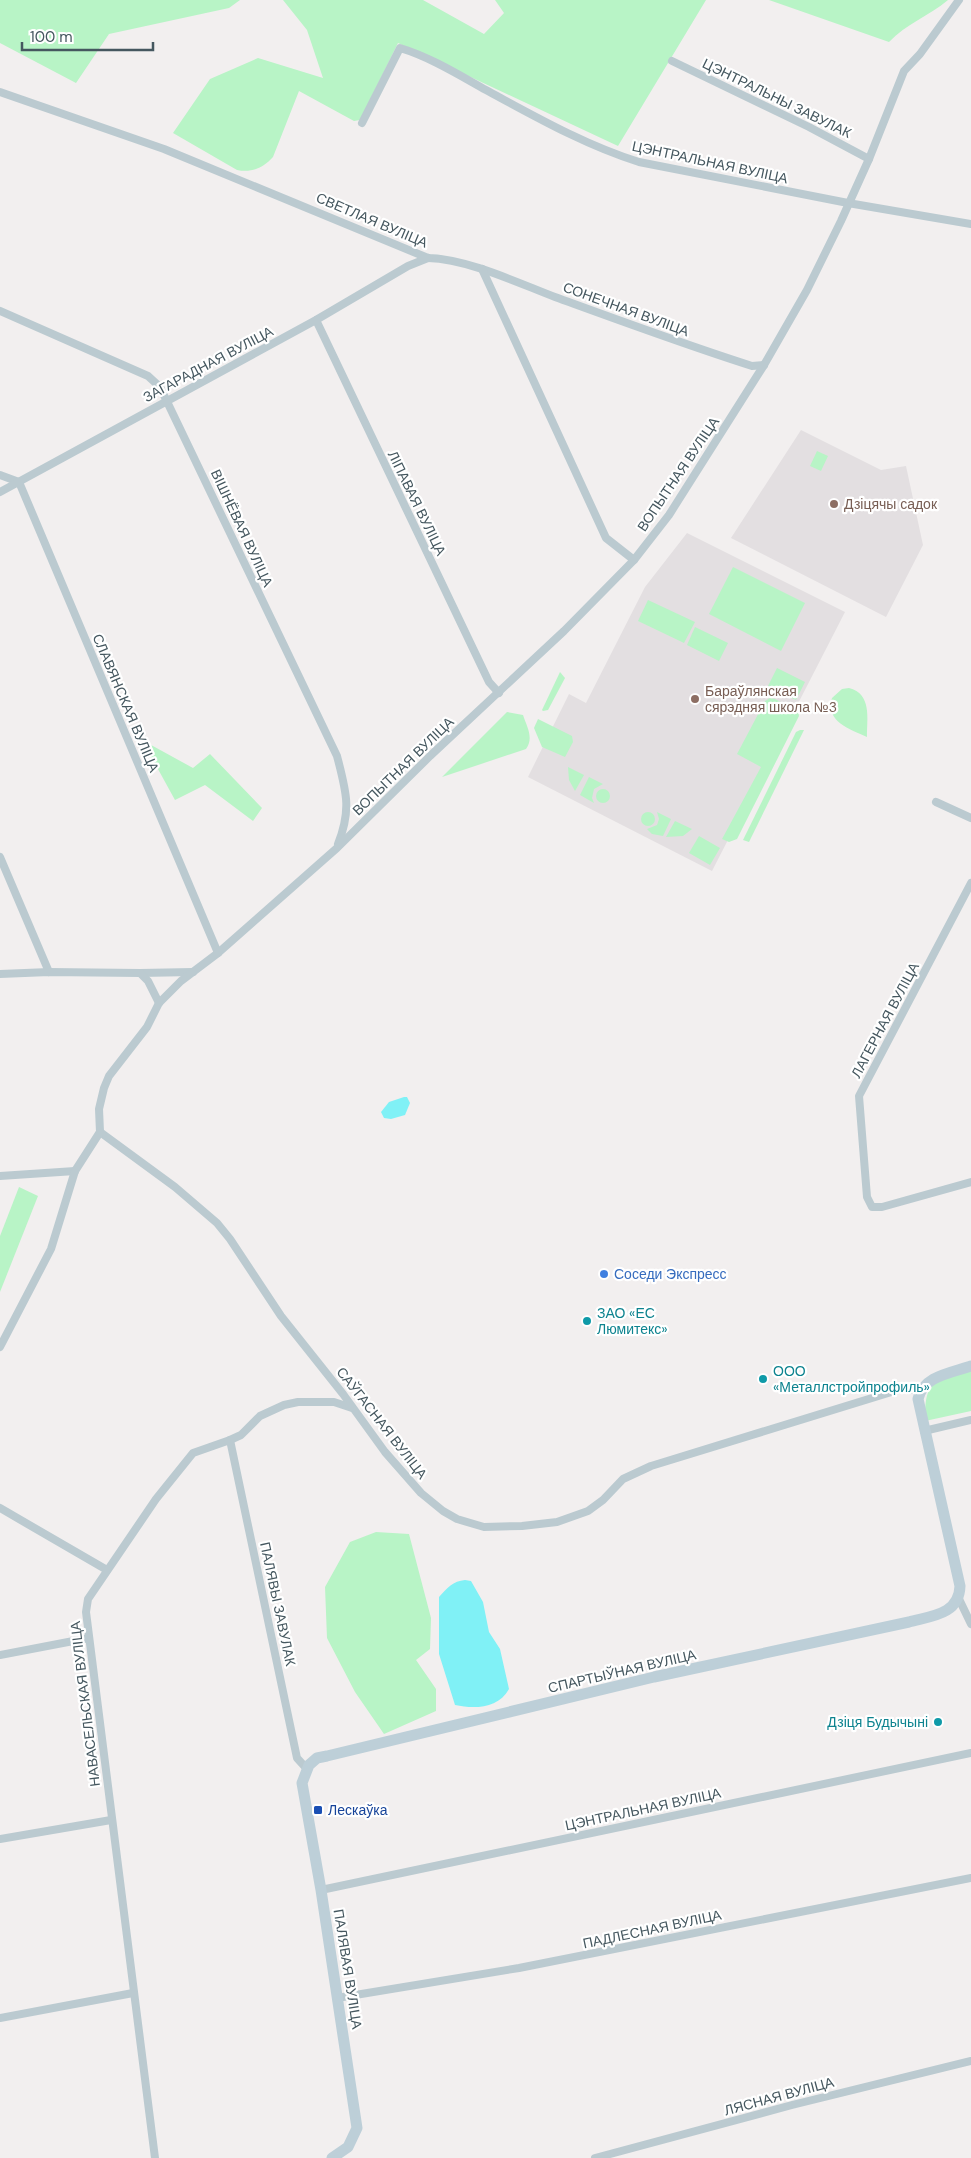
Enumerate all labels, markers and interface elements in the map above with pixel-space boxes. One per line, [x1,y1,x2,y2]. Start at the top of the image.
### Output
scale bar [22,20,154,52]
text: 100 m [30,27,73,47]
street label: ЦЭНТРАЛЬНЫ ЗАВУЛАК [700,54,855,142]
street label: ЦЭНТРАЛЬНАЯ ВУЛІЦА [630,137,790,187]
street label: СВЕТЛАЯ ВУЛІЦА [313,188,431,252]
street label: СОНЕЧНАЯ ВУЛІЦА [561,278,692,340]
street label: ЗАГАРАДНАЯ ВУЛІЦА [140,322,277,406]
street label: ВОПЫТНАЯ ВУЛІЦА [633,413,723,535]
street label: ЛІПАВАЯ ВУЛІЦА [384,448,450,559]
street label: ВІШНЁВАЯ ВУЛІЦА [207,466,277,590]
place label: Дзіцячы садок [844,495,938,513]
marker: Дзіцячы садок [828,498,840,510]
street label: СЛАВЯНСКАЯ ВУЛІЦА [89,631,164,776]
place label: Бараўлянская сярэдняя школа №3 [705,682,837,716]
marker: Бараўлянская сярэдняя школа №3 [689,693,701,705]
street label: ВОПЫТНАЯ ВУЛІЦА [349,712,458,819]
street label: ЛАГЕРНАЯ ВУЛІЦА [847,959,923,1081]
place label: Соседи Экспресс [614,1265,727,1283]
marker: Соседи Экспресс [598,1268,610,1280]
place label: ЗАО «ЕС Люмитекс» [597,1304,668,1338]
marker: ЗАО «ЕС Люмитекс» [581,1315,593,1327]
place label: ООО «Металлстройпрофиль» [773,1362,930,1396]
street label: САЎГАСНАЯ ВУЛІЦА [333,1363,432,1483]
marker: ООО «Металлстройпрофиль» [757,1373,769,1385]
street label: ПАЛЯВЫ ЗАВУЛАК [256,1540,300,1668]
street label: НАВАСЕЛЬСКАЯ ВУЛІЦА [66,1620,104,1788]
street label: СПАРТЫЎНАЯ ВУЛІЦА [546,1645,698,1697]
place label: Дзіця Будычыні [827,1713,928,1731]
marker: Дзіця Будычыні [932,1716,944,1728]
street label: ЦЭНТРАЛЬНАЯ ВУЛІЦА [563,1784,723,1834]
place label: Лескаўка [328,1801,388,1819]
marker: Лескаўка [312,1804,324,1816]
street label: ПАДЛЕСНАЯ ВУЛІЦА [581,1905,724,1952]
street label: ПАЛЯВАЯ ВУЛІЦА [330,1908,366,2031]
street label: ЛЯСНАЯ ВУЛІЦА [722,2073,836,2119]

